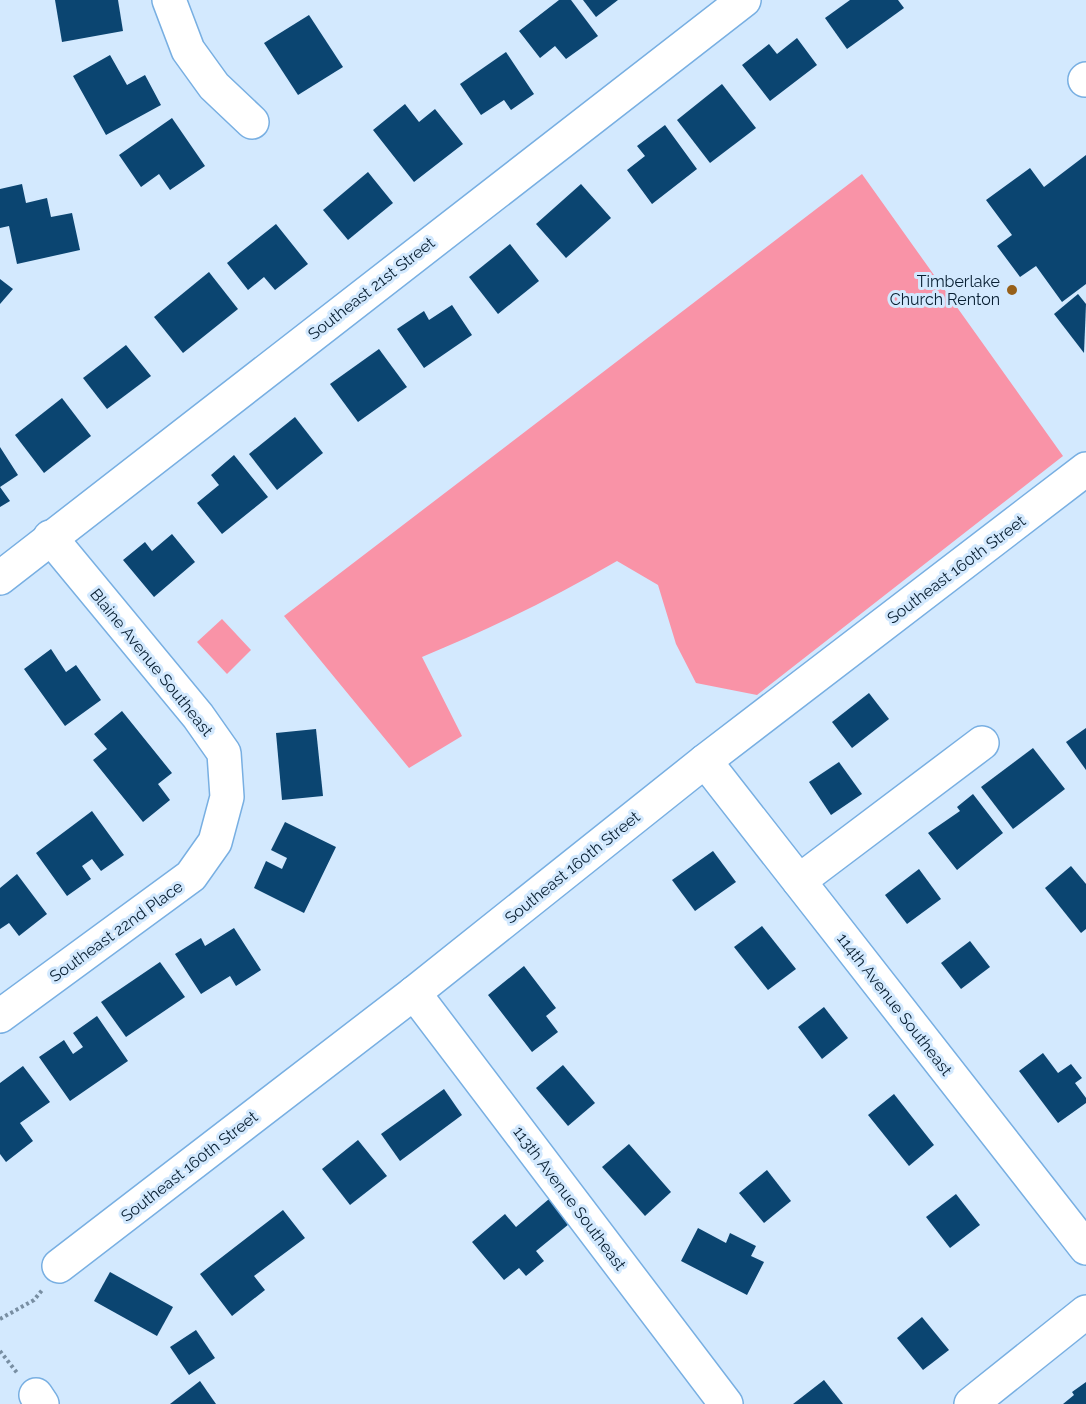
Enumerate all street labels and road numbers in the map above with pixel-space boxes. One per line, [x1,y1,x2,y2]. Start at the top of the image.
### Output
street label: Southeast 21st Street [304,233,439,344]
street label: Southeast 160th Street [883,511,1030,628]
street label: Blaine Avenue Southeast [86,585,217,740]
street label: Southeast 160th Street [501,807,644,928]
street label: Southeast 22nd Place [46,877,187,986]
street label: 114th Avenue Southeast [833,929,957,1080]
street label: Southeast 160th Street [117,1107,262,1226]
street label: 113th Avenue Southeast [509,1123,630,1275]

